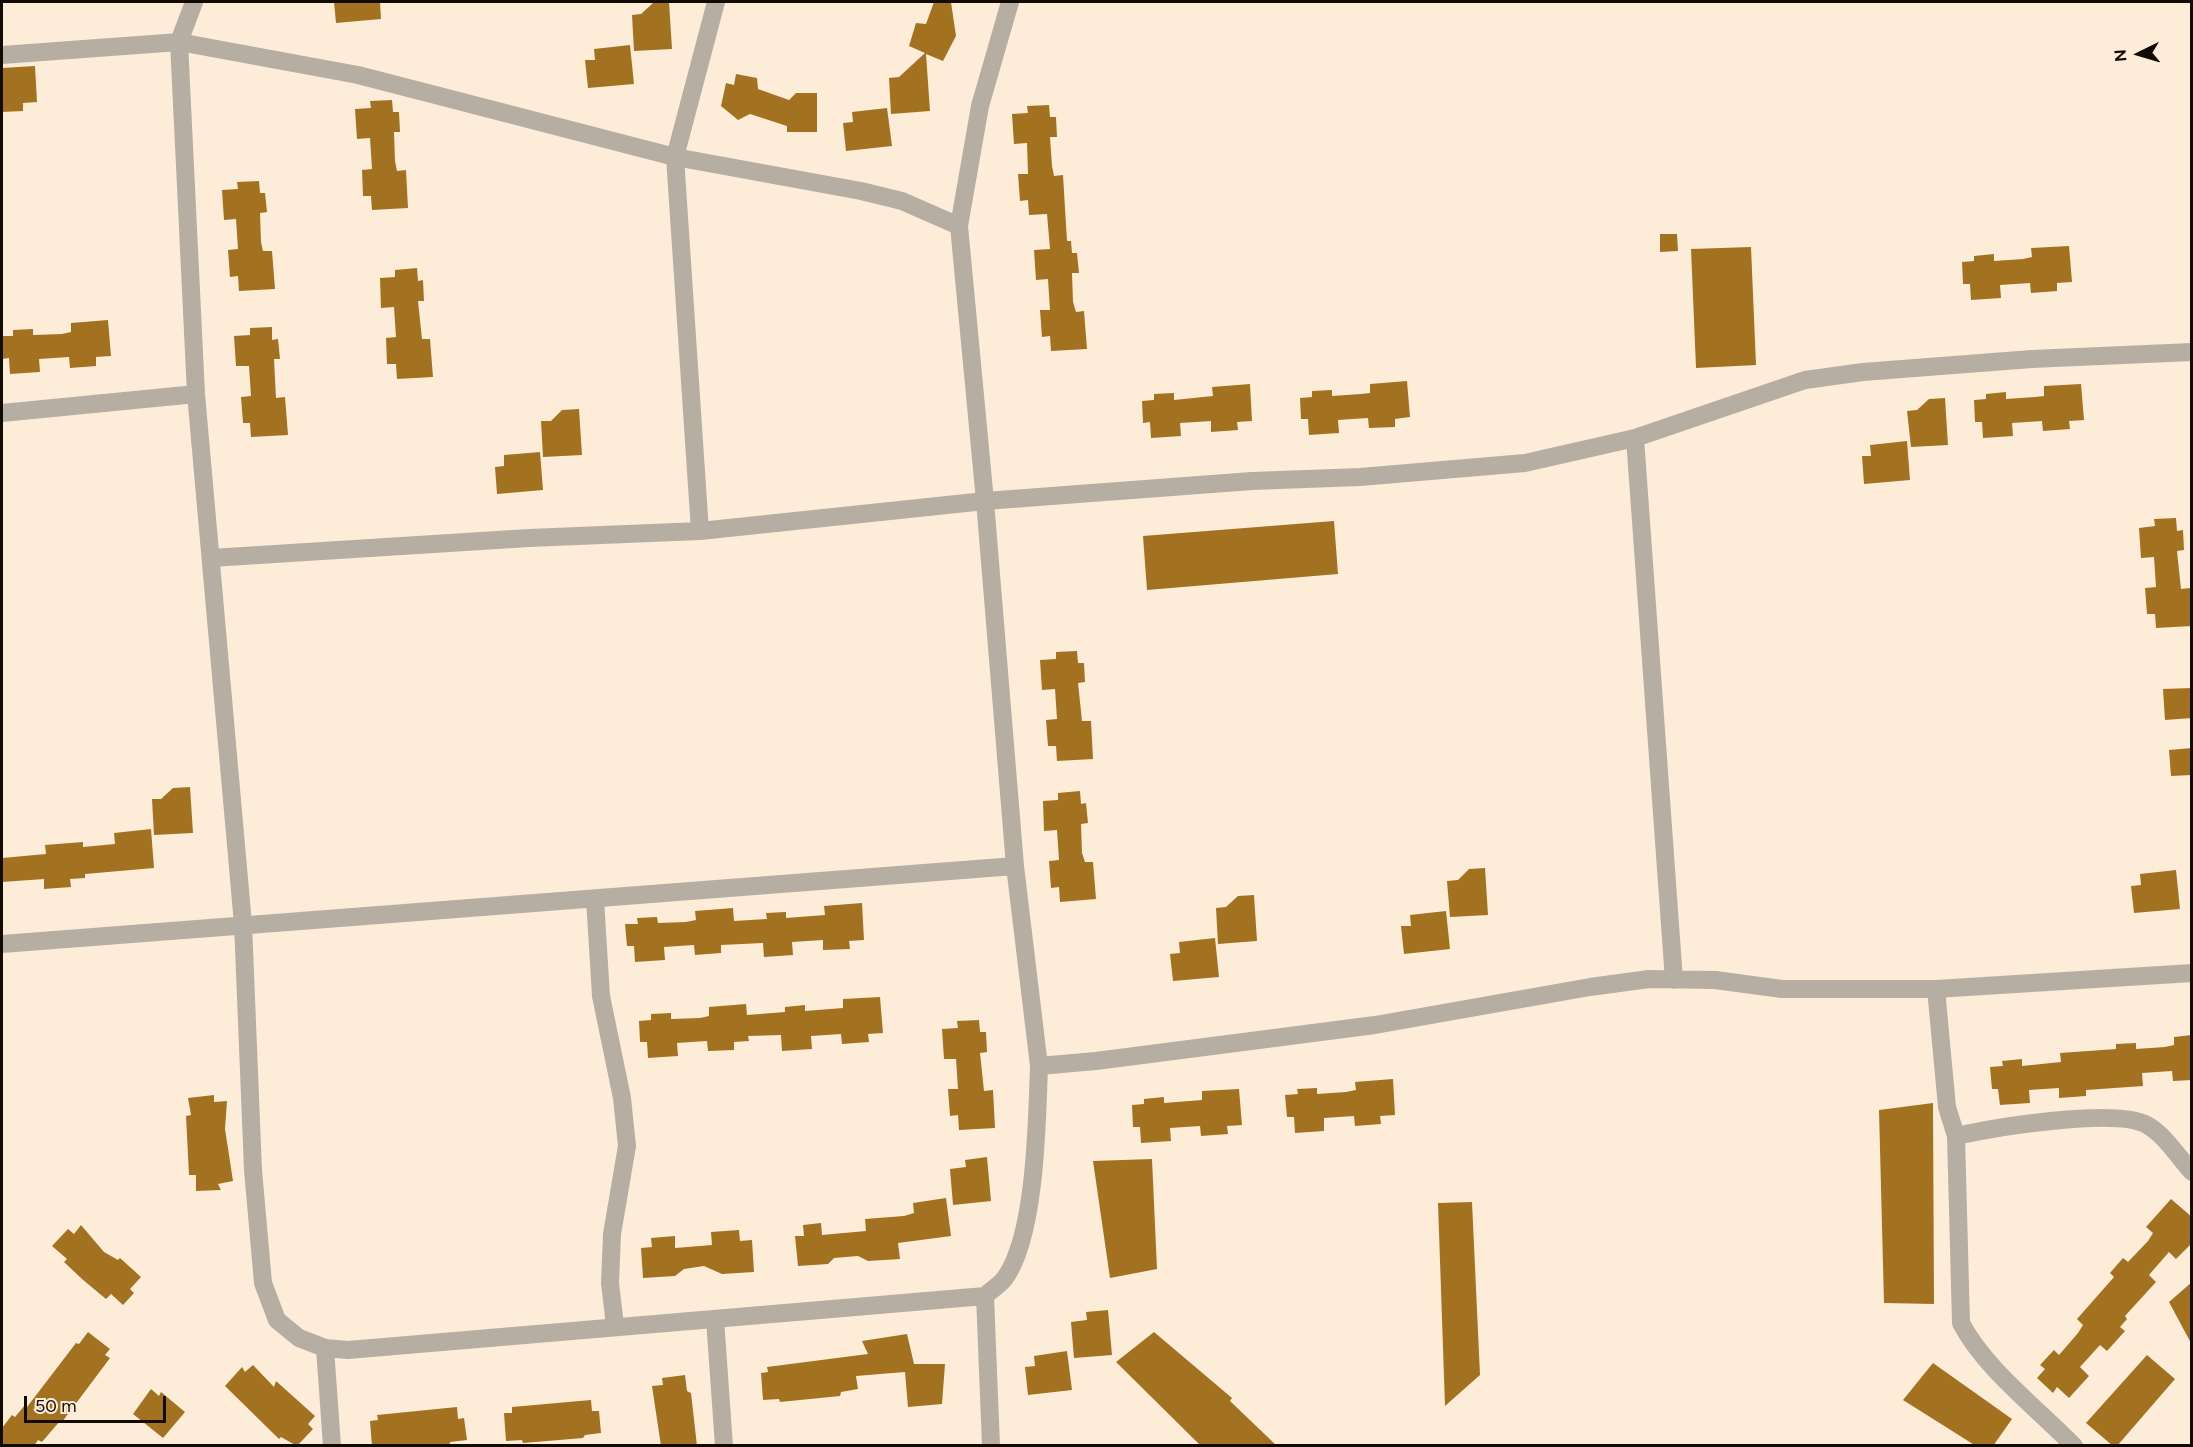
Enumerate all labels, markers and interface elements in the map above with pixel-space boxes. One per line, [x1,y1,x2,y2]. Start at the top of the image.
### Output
north arrow [2109,24,2169,84]
text: N [2111,49,2131,63]
scale bar [27,1384,170,1422]
text: 50 m [35,1395,77,1417]

